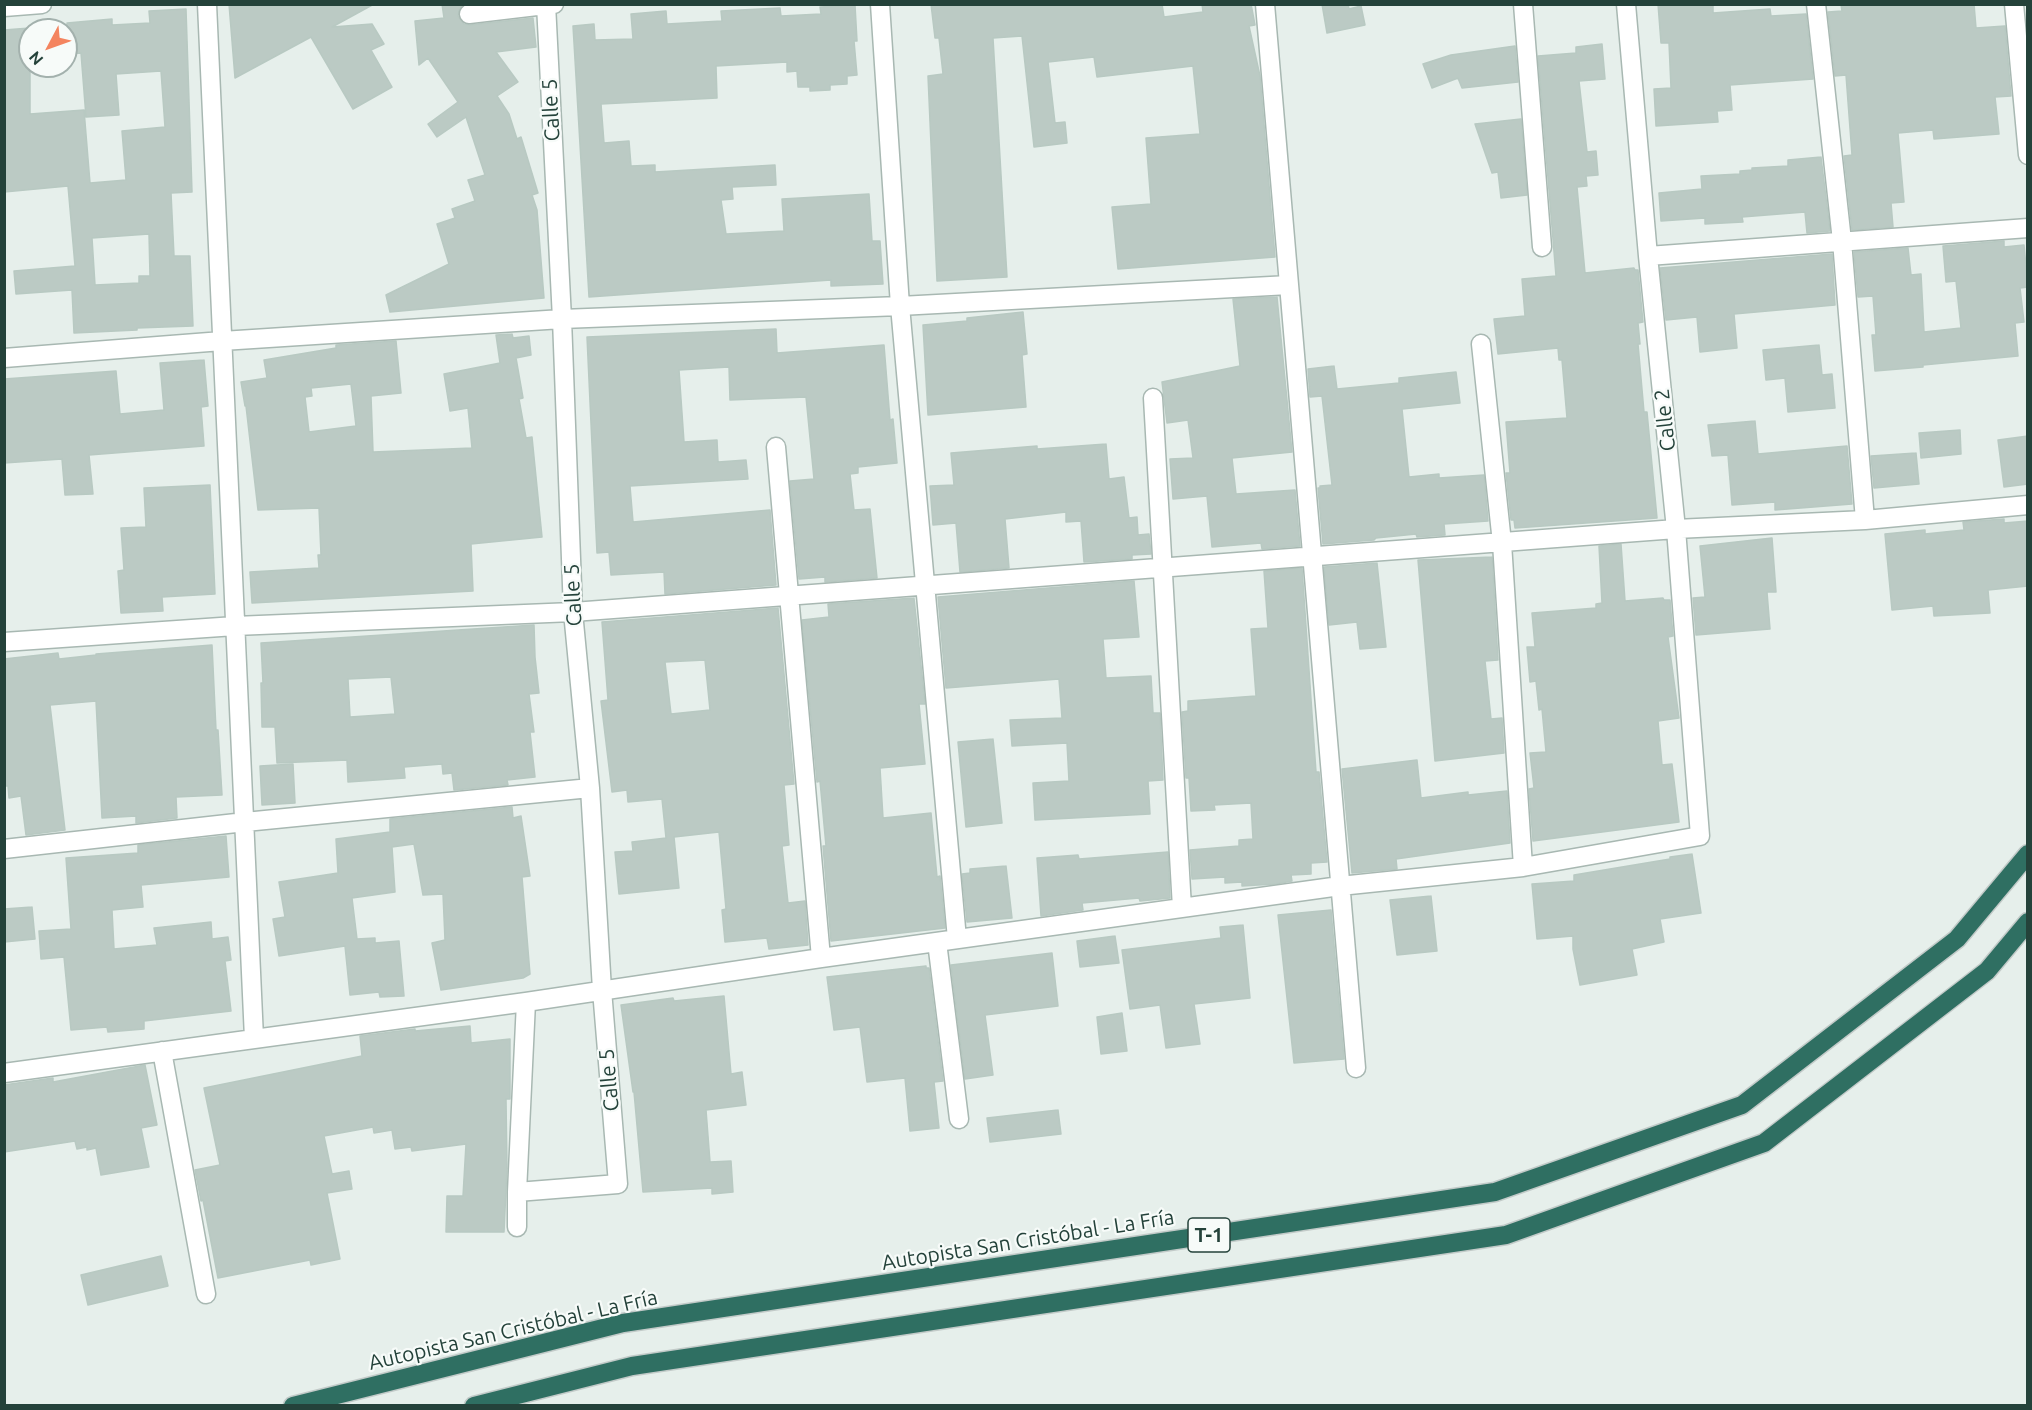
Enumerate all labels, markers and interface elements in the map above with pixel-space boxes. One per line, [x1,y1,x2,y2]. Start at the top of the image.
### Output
north arrow [18,18,78,78]
text: N [25,48,47,69]
street label: Calle 5 [537,78,565,142]
street label: Calle 2 [1649,387,1681,453]
street label: Calle 5 [559,563,587,627]
street label: Calle 5 [594,1048,624,1112]
street label: Autopista San Cristóbal - La Fría [880,1204,1176,1276]
road number: T-1 [1188,1218,1230,1252]
street label: Autopista San Cristóbal - La Fría [366,1284,660,1376]

